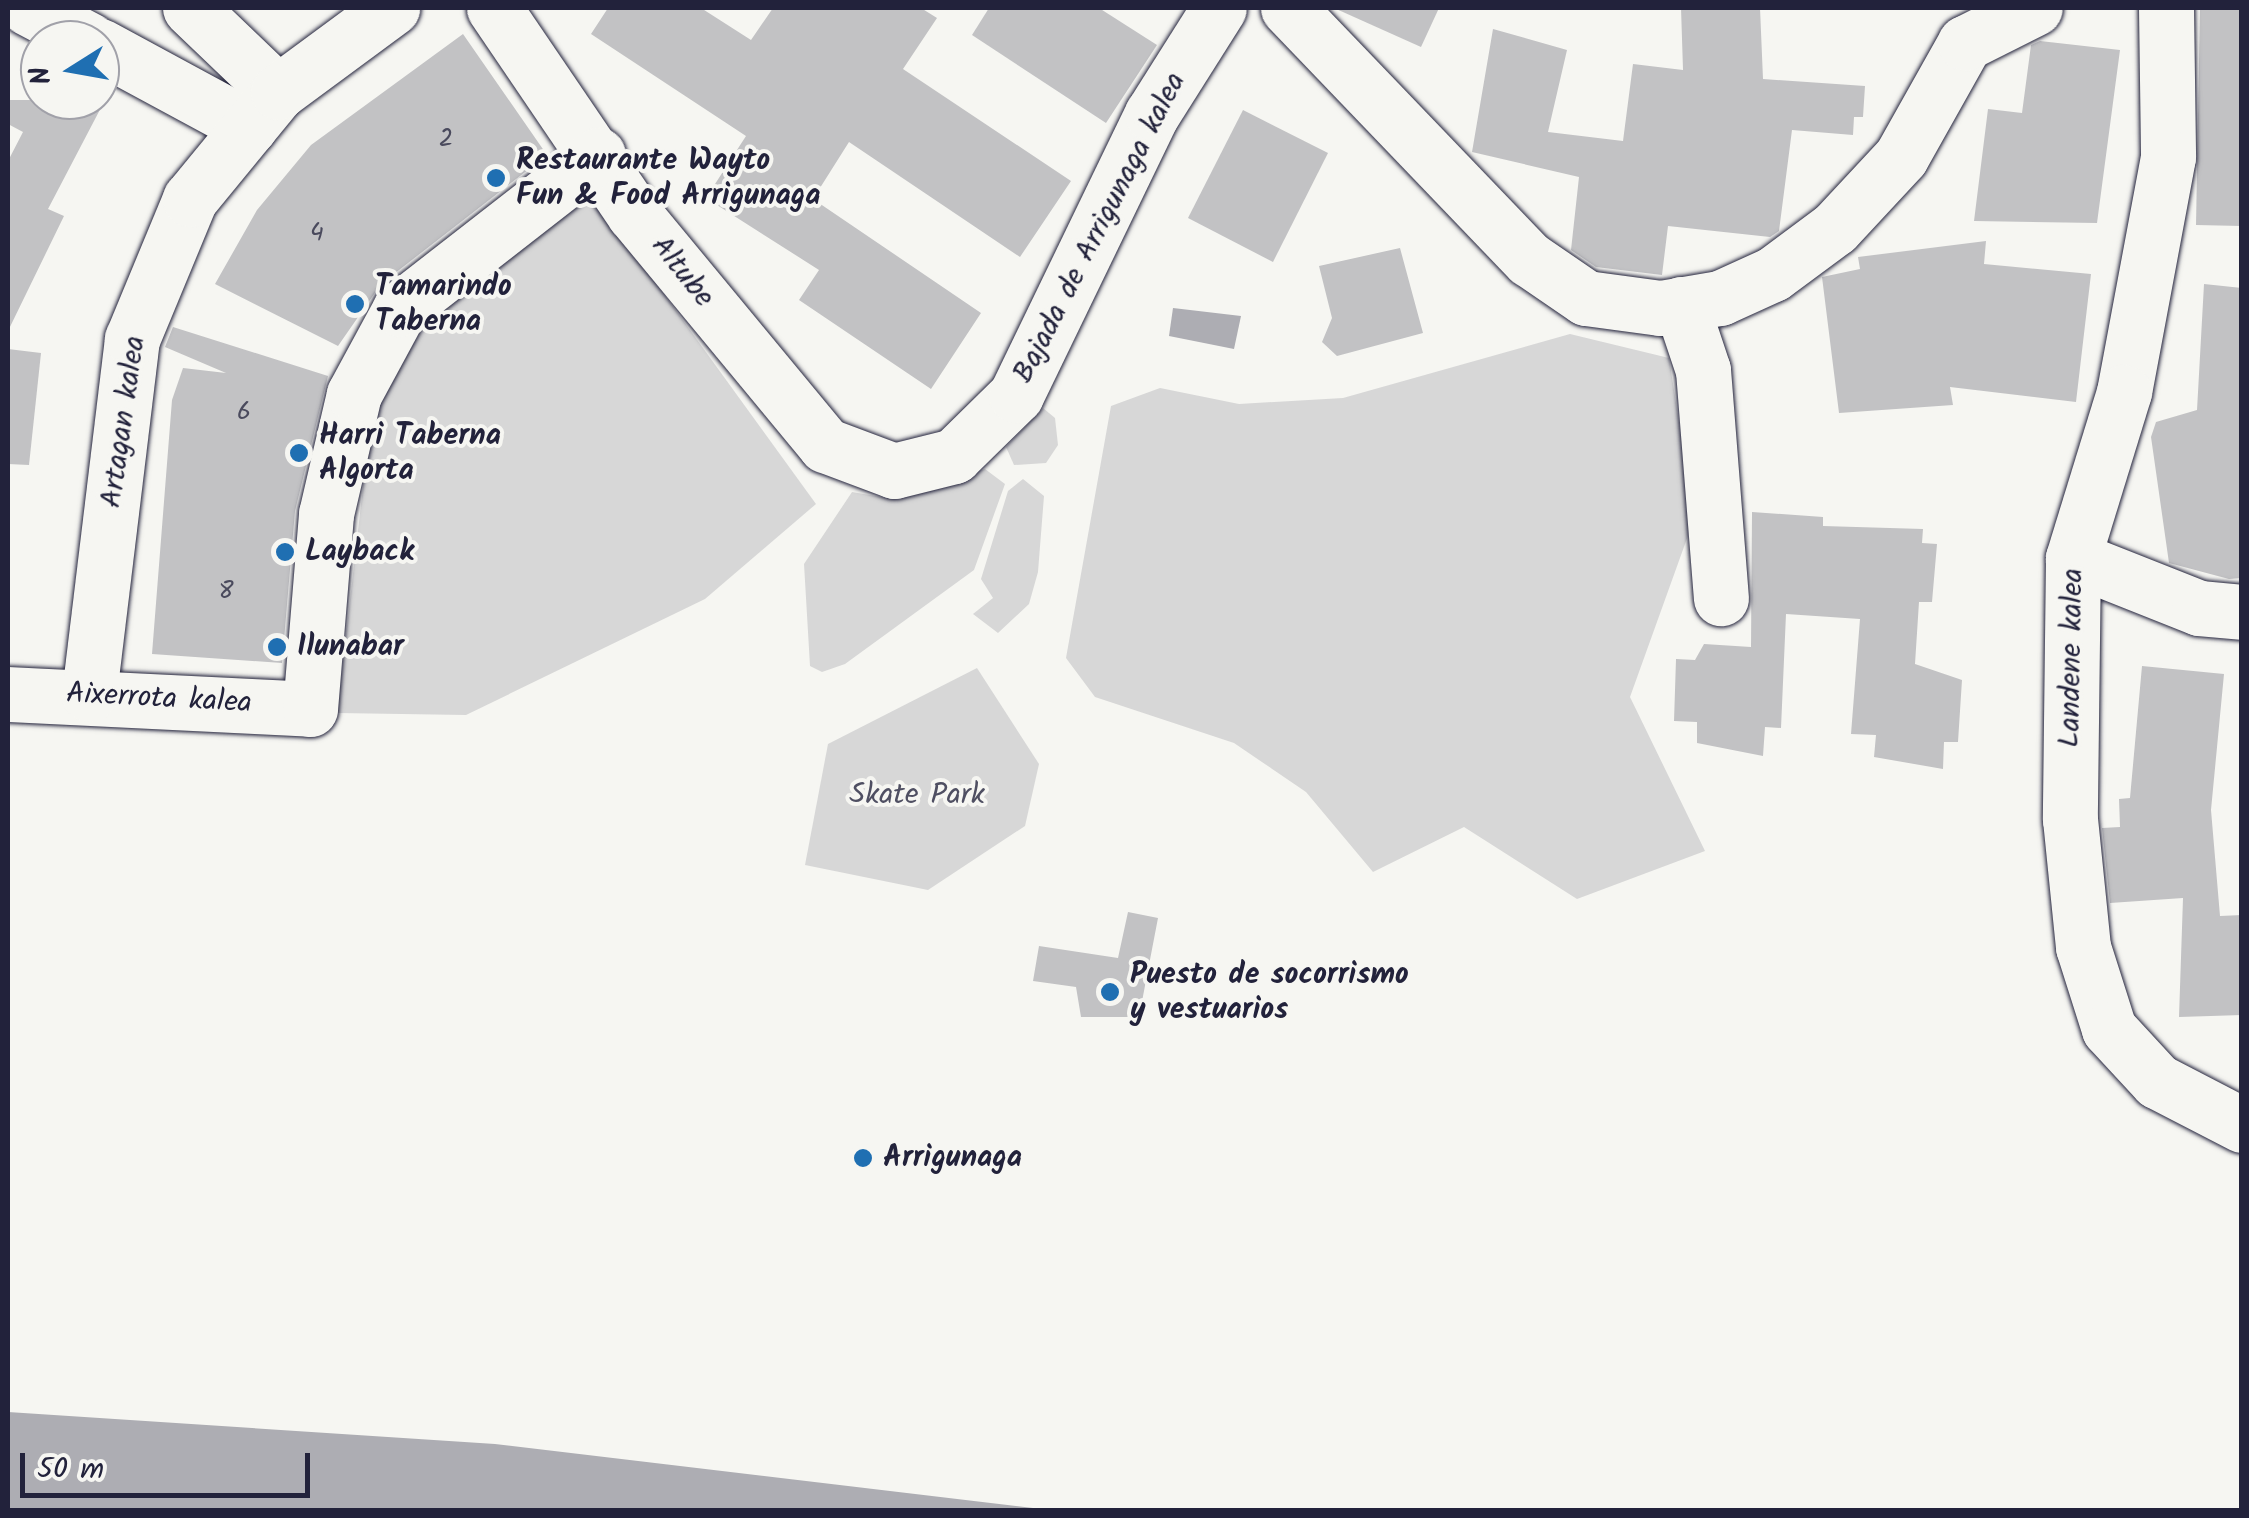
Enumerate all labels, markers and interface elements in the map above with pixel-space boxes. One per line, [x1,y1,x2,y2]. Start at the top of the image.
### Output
north arrow [20,20,120,120]
text: N [18,62,66,88]
street label: Bajada de Arrigunaga kalea [1006,67,1194,389]
house number: 2 [439,124,453,154]
place label: Restaurante Wayto Fun & Food Arrigunaga [516,143,821,214]
marker: Restaurante Wayto Fun & Food Arrigunaga [485,167,507,189]
house number: 4 [310,218,324,248]
street label: Altube [643,229,721,315]
place label: Tamarindo Taberna [375,269,512,340]
marker: Tamarindo Taberna [344,293,366,315]
street label: Artagan kalea [94,334,154,510]
house number: 6 [237,397,251,427]
place label: Harri Taberna Algorta [319,418,501,488]
marker: Harri Taberna Algorta [288,442,310,464]
place label: Layback [305,534,414,570]
marker: Layback [274,541,296,563]
street label: Landene kalea [2052,568,2092,748]
house number: 8 [218,576,234,606]
place label: Ilunabar [297,629,404,665]
marker: Ilunabar [266,636,288,658]
street label: Aixerrota kalea [65,676,253,722]
park label: Skate Park [849,777,985,813]
place label: Puesto de socorrismo y vestuarios [1130,957,1409,1028]
marker: Puesto de socorrismo y vestuarios [1099,981,1121,1003]
place label: Arrigunaga [883,1140,1022,1176]
marker: Arrigunaga [852,1147,874,1169]
scale bar [25,1433,315,1495]
text: 50 m [37,1446,104,1494]

